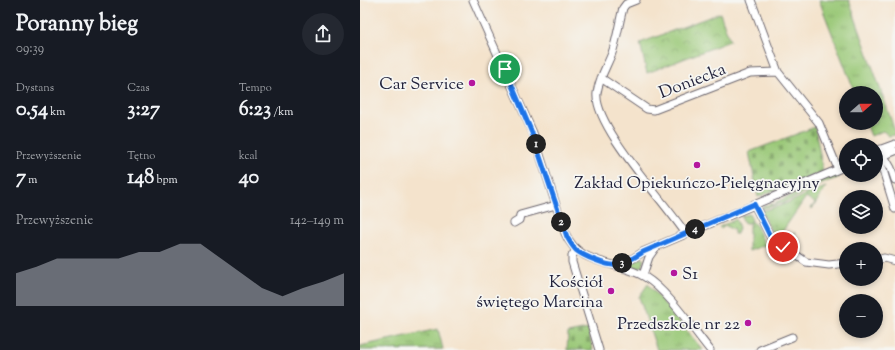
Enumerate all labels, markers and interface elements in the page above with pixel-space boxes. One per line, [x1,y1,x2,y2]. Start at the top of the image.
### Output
text: Poranny bieg [16,9,138,41]
button: share [302,13,344,55]
text: 09:39 [16,40,44,58]
pin [488,52,522,86]
icon: arrive [494,58,516,80]
street label: Doniecka [656,58,730,106]
place label: Car Service [379,73,464,97]
marker: Car Service [467,78,477,88]
text: Dystans [16,80,54,96]
text: Czas [127,80,150,96]
text: Tempo [239,80,272,96]
north arrow [839,86,883,130]
map controls [839,86,883,338]
text: 0.54 [16,96,48,125]
text: 3:27 [127,96,160,125]
text: 6:23 [239,96,271,125]
text: km [48,104,65,120]
text: /km [271,104,293,120]
pin: 1 [526,134,546,154]
text: 1 [534,136,538,152]
button: locate [839,138,883,182]
text: Przewyższenie [16,148,81,164]
text: Tętno [127,148,155,164]
text: kcal [239,148,258,164]
marker: Zakład Opiekuńczo-Pielęgnacyjny [692,160,702,170]
text: 7 [16,164,26,193]
text: 148 [127,164,154,193]
text: 40 [239,164,259,193]
text: m [26,172,37,188]
text: bpm [154,172,178,188]
place label: Zakład Opiekuńczo-Pielęgnacyjny [574,172,820,196]
button: layers [839,190,883,234]
text: Przewyższenie [16,212,93,230]
text: 142–149 m [290,212,344,230]
pin: 2 [551,212,571,232]
text: 2 [558,214,564,230]
pin: 4 [685,219,705,239]
text: 4 [692,221,698,237]
pin [766,230,800,264]
icon: check [772,236,794,258]
button: + [839,242,883,286]
pin: 3 [612,253,632,273]
text: 3 [620,255,624,271]
place label: S1 [682,263,698,287]
marker: S1 [669,268,679,278]
place label: Kościół świętego Marcina [476,271,603,315]
marker: Kościół świętego Marcina [606,286,616,296]
button: − [839,294,883,338]
place label: Przedszkole nr 22 [617,313,740,337]
marker: Przedszkole nr 22 [743,318,753,328]

